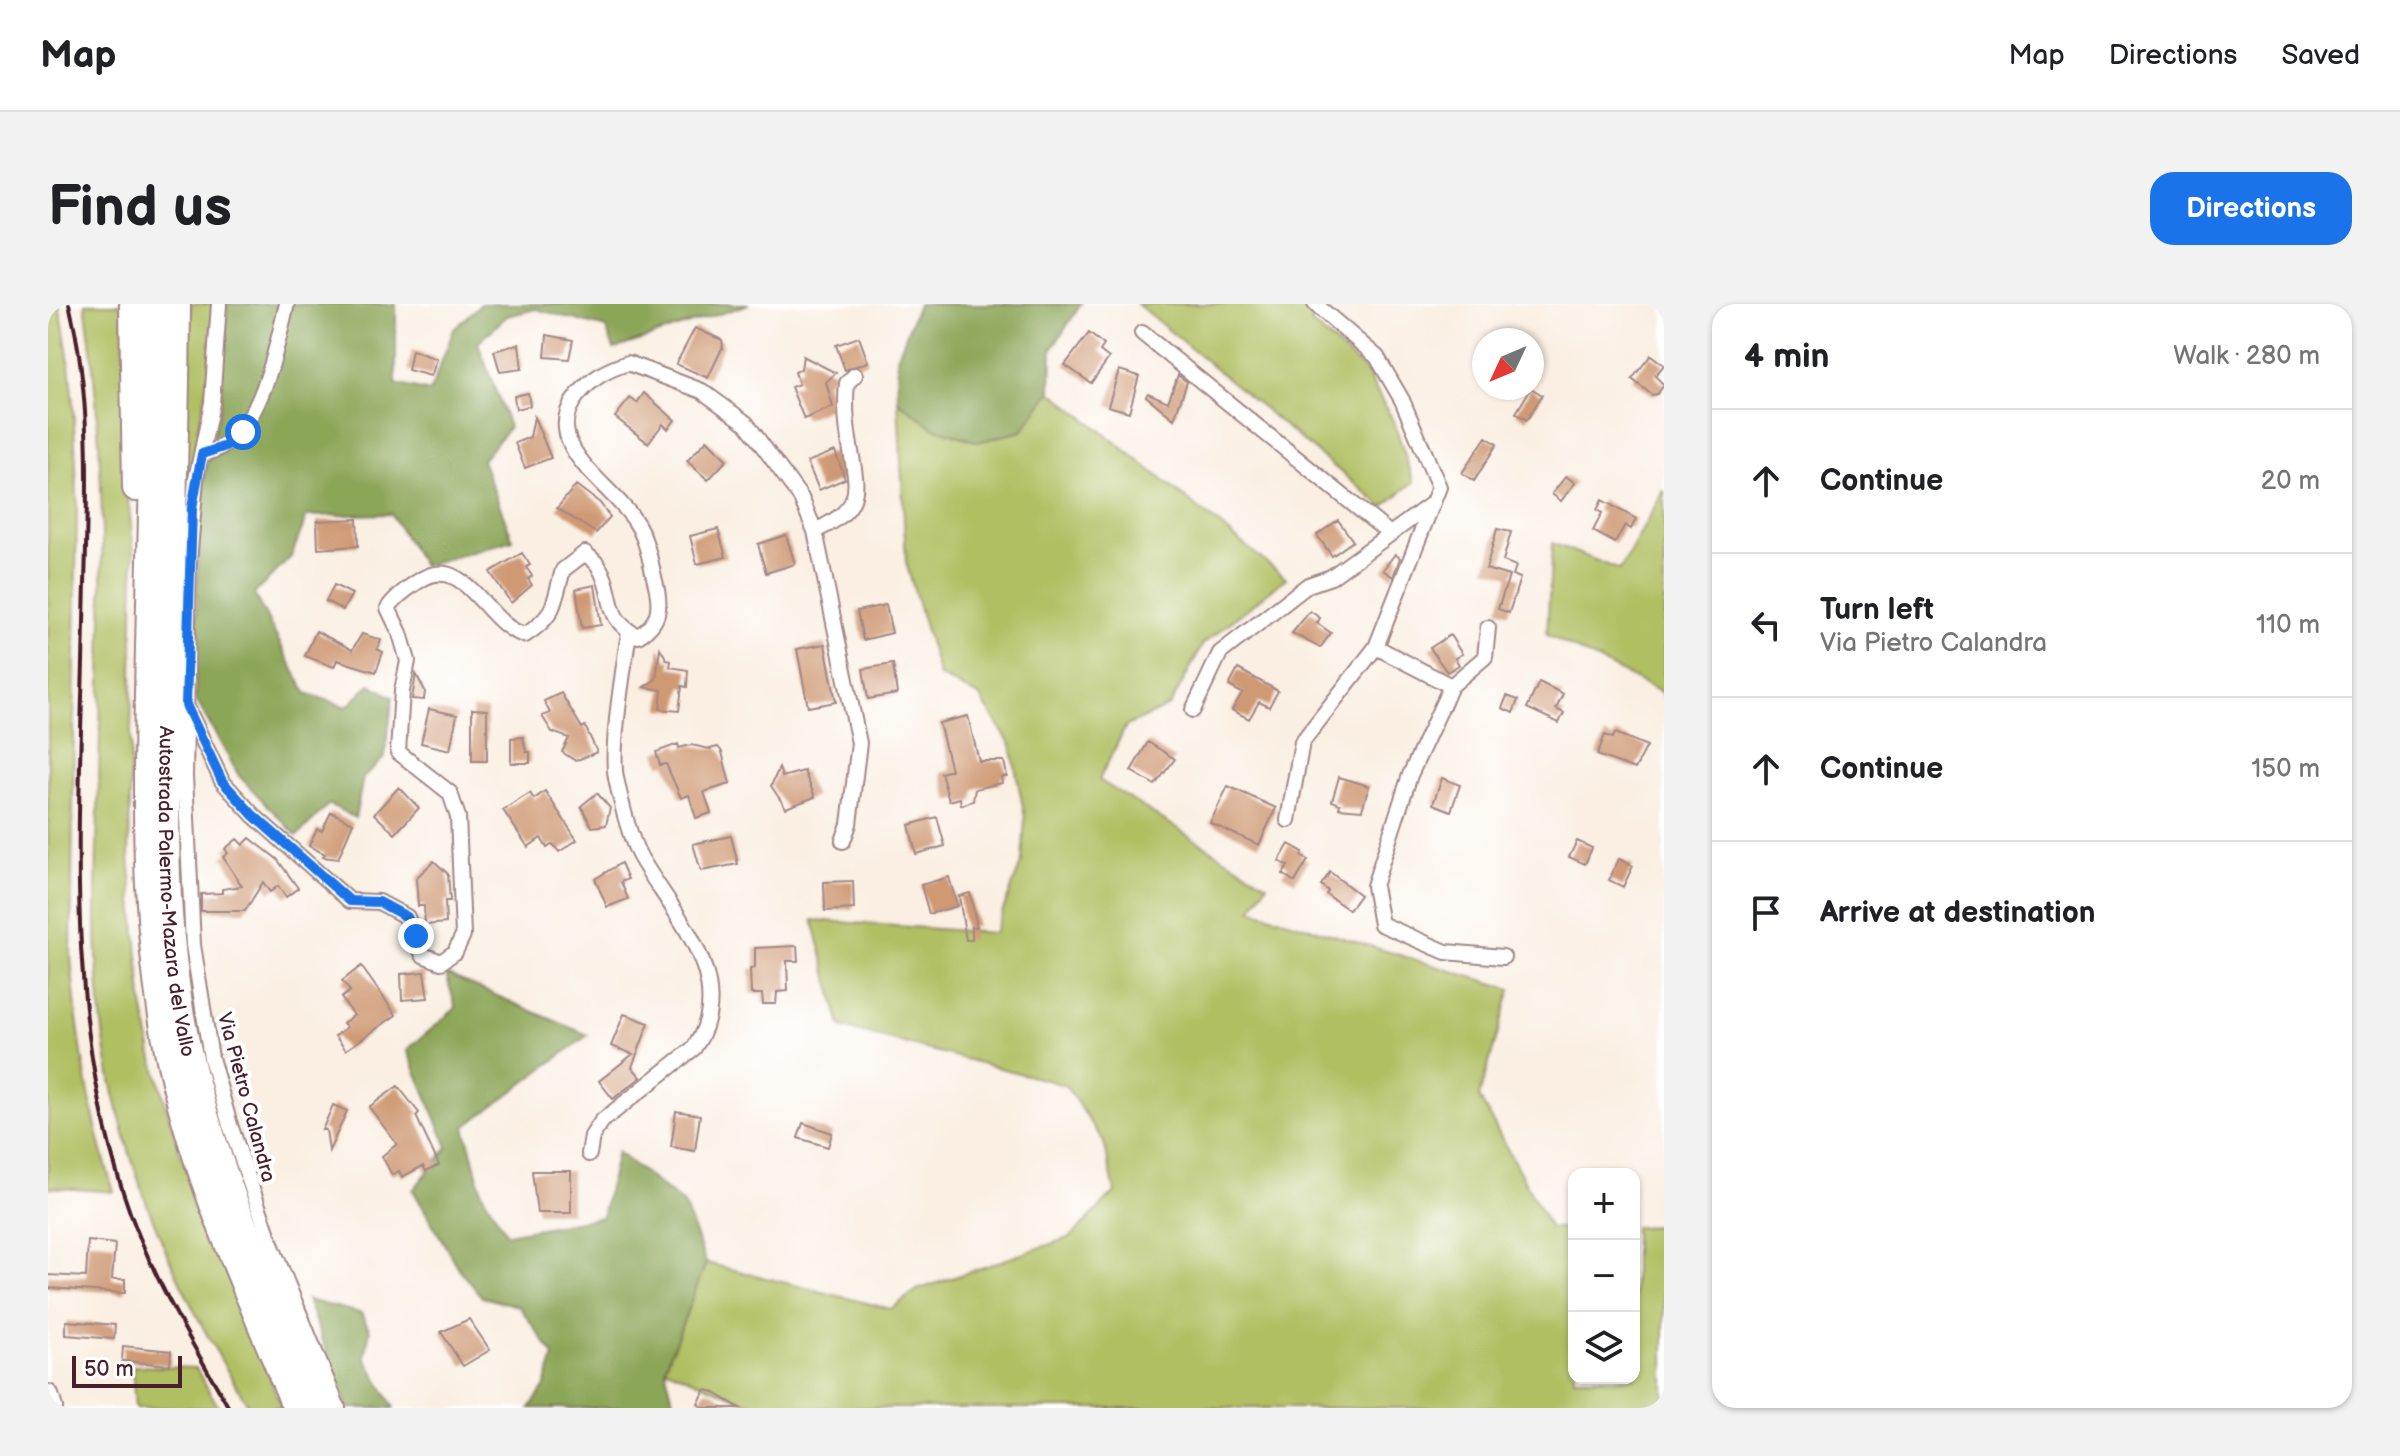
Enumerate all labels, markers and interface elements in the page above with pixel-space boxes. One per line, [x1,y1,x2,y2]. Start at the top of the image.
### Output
text: Map [40,33,116,78]
text: Map [2008,39,2065,72]
text: Directions [2109,39,2237,72]
text: Saved [2281,39,2360,72]
button: Directions [2150,172,2352,245]
text: Find us [48,175,232,242]
north arrow [1472,328,1544,400]
text: 4 min [1744,336,1830,377]
text: Walk · 280 m [2173,341,2320,372]
route start [225,414,261,450]
icon: ahead [1744,459,1788,503]
text: Continue [1820,463,1943,499]
text: 20 m [2261,466,2320,497]
text: Turn left [1820,592,1934,628]
icon: left [1744,603,1788,647]
text: 110 m [2256,610,2320,641]
text: Via Pietro Calandra [1820,628,2047,659]
street label: Autostrada Palermo-Mazara del Vallo [153,726,200,1059]
icon: ahead [1744,747,1788,791]
text: Continue [1820,751,1943,787]
text: 150 m [2251,754,2320,785]
icon: arrive [1744,891,1788,935]
text: Arrive at destination [1820,895,2096,931]
route end [398,918,434,954]
street label: Via Pietro Calandra [212,1010,280,1185]
map controls [1568,1168,1640,1384]
button: + [1568,1168,1640,1240]
button: − [1568,1240,1640,1312]
button: layers [1568,1312,1640,1384]
scale bar [72,1352,182,1388]
text: 50 m [84,1356,134,1383]

